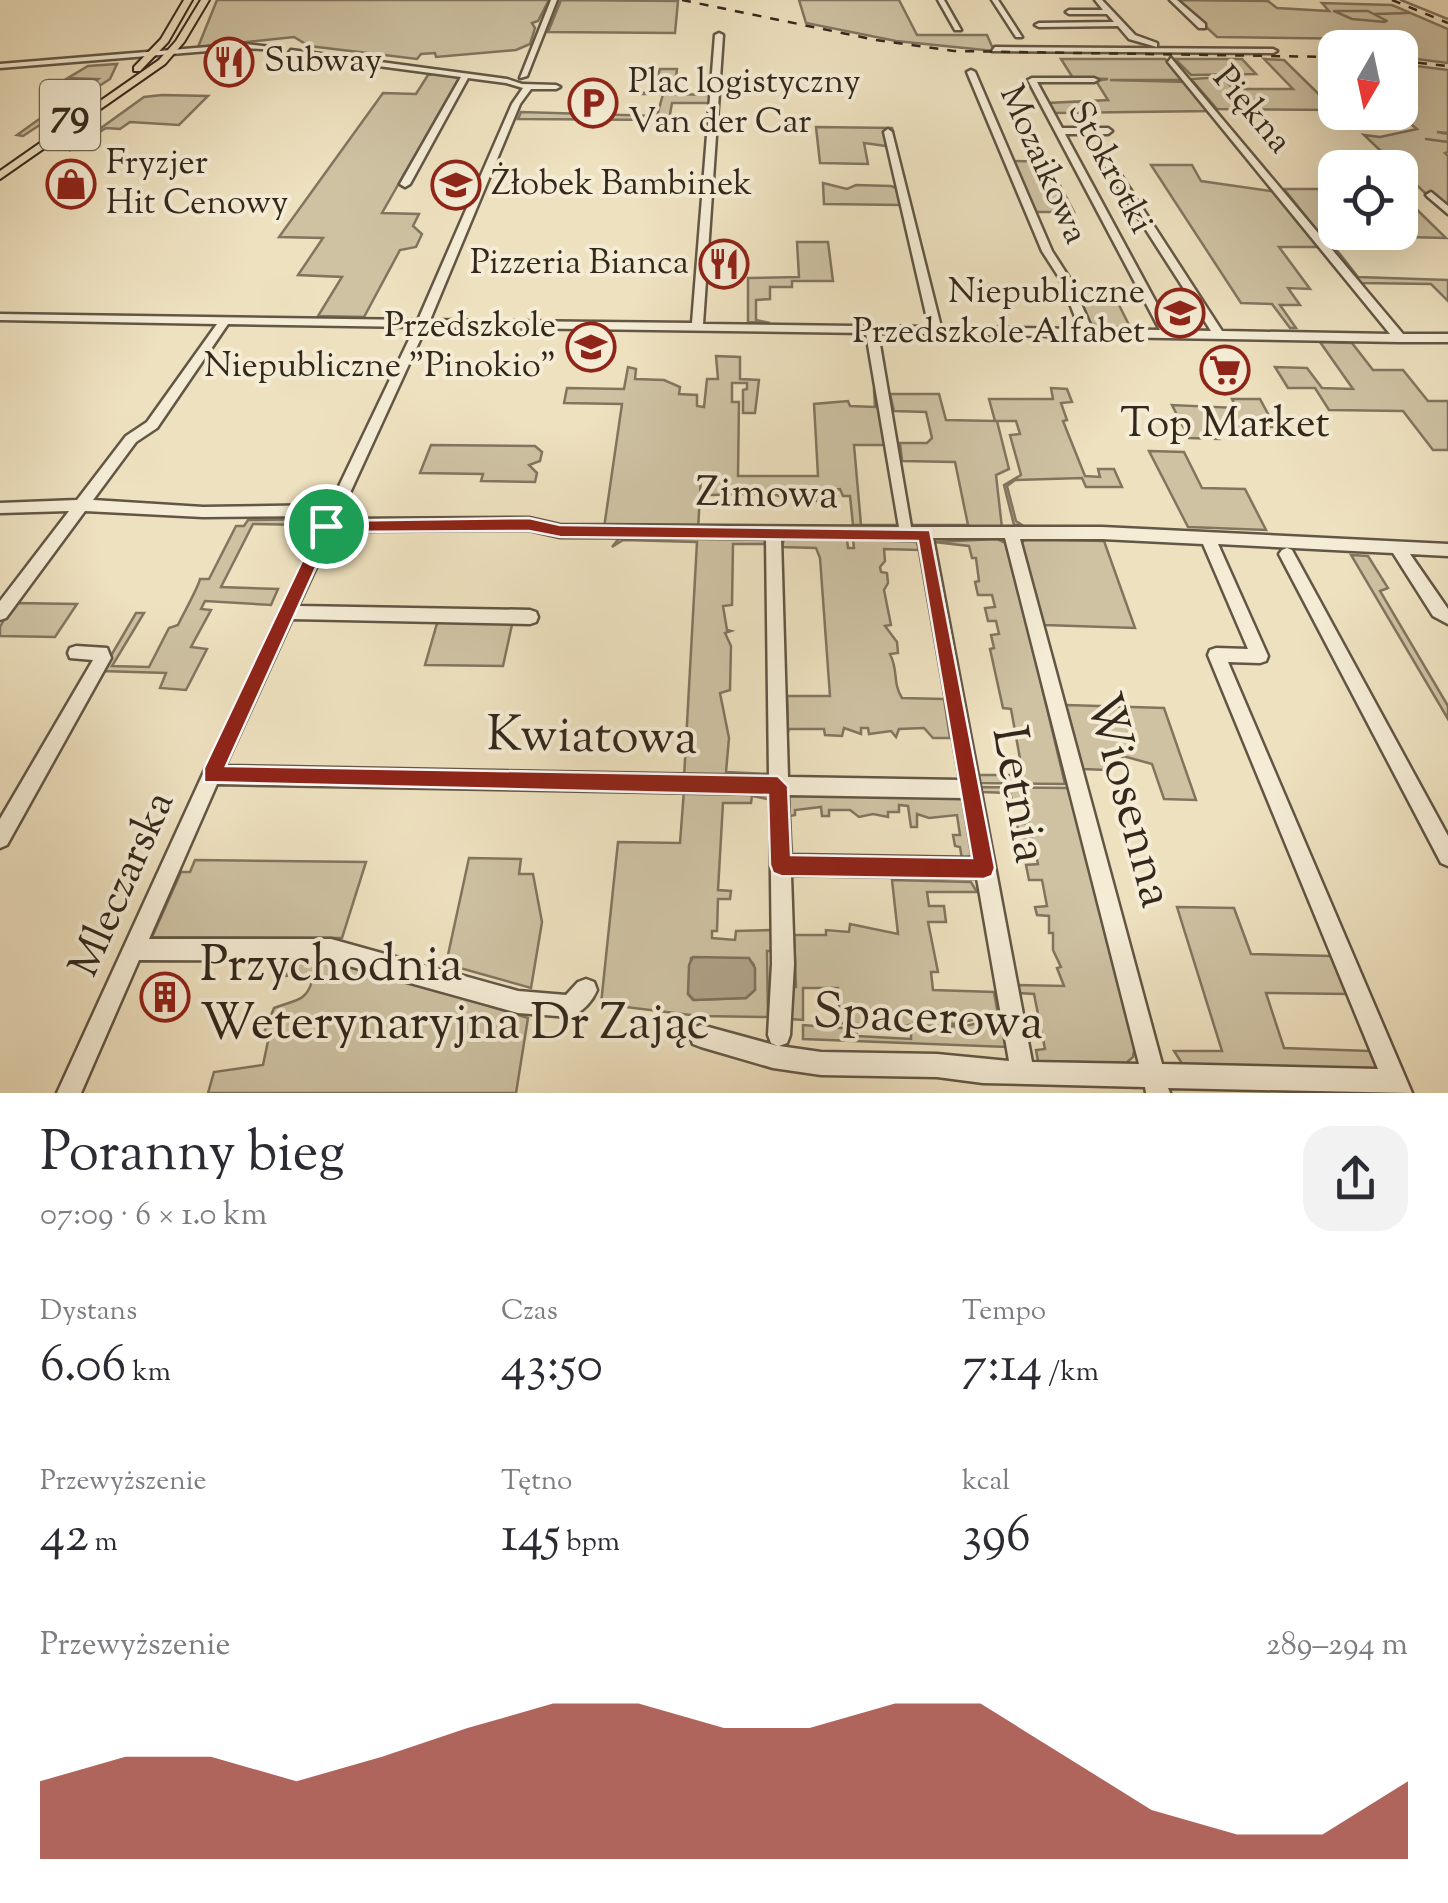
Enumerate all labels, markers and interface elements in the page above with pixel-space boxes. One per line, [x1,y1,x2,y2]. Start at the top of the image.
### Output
north arrow [1318,30,1418,130]
map controls [1318,30,1418,250]
restaurant icon: Subway [203,36,255,88]
place label: Subway [264,37,382,88]
street label: Piękna [1199,56,1303,166]
place label: Plac logistyczny Van der Car [628,58,861,149]
parking icon: Plac logistyczny Van der Car [567,77,619,129]
street label: Mozaikowa [984,77,1100,253]
road number: 79 [40,80,100,150]
street label: Stokrotki [1053,93,1165,243]
place label: Fryzjer Hit Cenowy [106,139,289,230]
button: locate [1318,150,1418,250]
shop icon: Fryzjer Hit Cenowy [45,158,97,210]
school or university icon: Żłobek Bambinek [430,159,482,211]
place label: Żłobek Bambinek [491,160,752,211]
restaurant icon: Pizzeria Bianca [698,238,750,290]
place label: Pizzeria Bianca [470,239,689,290]
place label: Niepubliczne Przedszkole Alfabet [852,268,1145,359]
school or university icon: Niepubliczne Przedszkole Alfabet [1154,287,1206,339]
place label: Przedszkole Niepubliczne "Pinokio" [204,302,556,393]
school or university icon: Przedszkole Niepubliczne "Pinokio" [565,321,617,373]
supermarket icon: Top Market [1199,344,1251,396]
place label: Top Market [1120,396,1330,456]
street label: Zimowa [695,465,839,527]
pin [284,484,369,569]
icon: arrive [299,499,354,554]
street label: Wiosenna [1064,686,1190,916]
street label: Kwiatowa [486,701,698,777]
street label: Letnia [970,721,1064,869]
street label: Mleczarska [56,783,192,987]
place label: Przychodnia Weterynaryjna Dr Zając [200,932,709,1062]
building icon: Przychodnia Weterynaryjna Dr Zając [139,971,191,1023]
street label: Spacerowa [811,978,1045,1062]
text: Poranny bieg [40,1116,345,1195]
button: share [1303,1126,1408,1231]
text: 07:09 · 6 × 1.0 km [40,1193,267,1239]
text: Dystans [40,1292,137,1332]
text: Czas [501,1292,558,1332]
text: Tempo [962,1292,1046,1332]
text: 6.06 [40,1332,126,1404]
text: 43:50 [501,1332,603,1404]
text: 7:14 [962,1332,1042,1404]
text: km [126,1353,171,1393]
text: /km [1042,1353,1099,1393]
text: Przewyższenie [40,1462,207,1502]
text: Tętno [501,1462,572,1502]
text: kcal [962,1462,1010,1502]
text: 42 [40,1502,89,1574]
text: 145 [501,1502,560,1574]
text: 396 [962,1502,1031,1574]
text: m [89,1523,118,1563]
text: bpm [560,1523,620,1563]
text: Przewyższenie [40,1623,230,1669]
text: 289–294 m [1266,1623,1408,1669]

